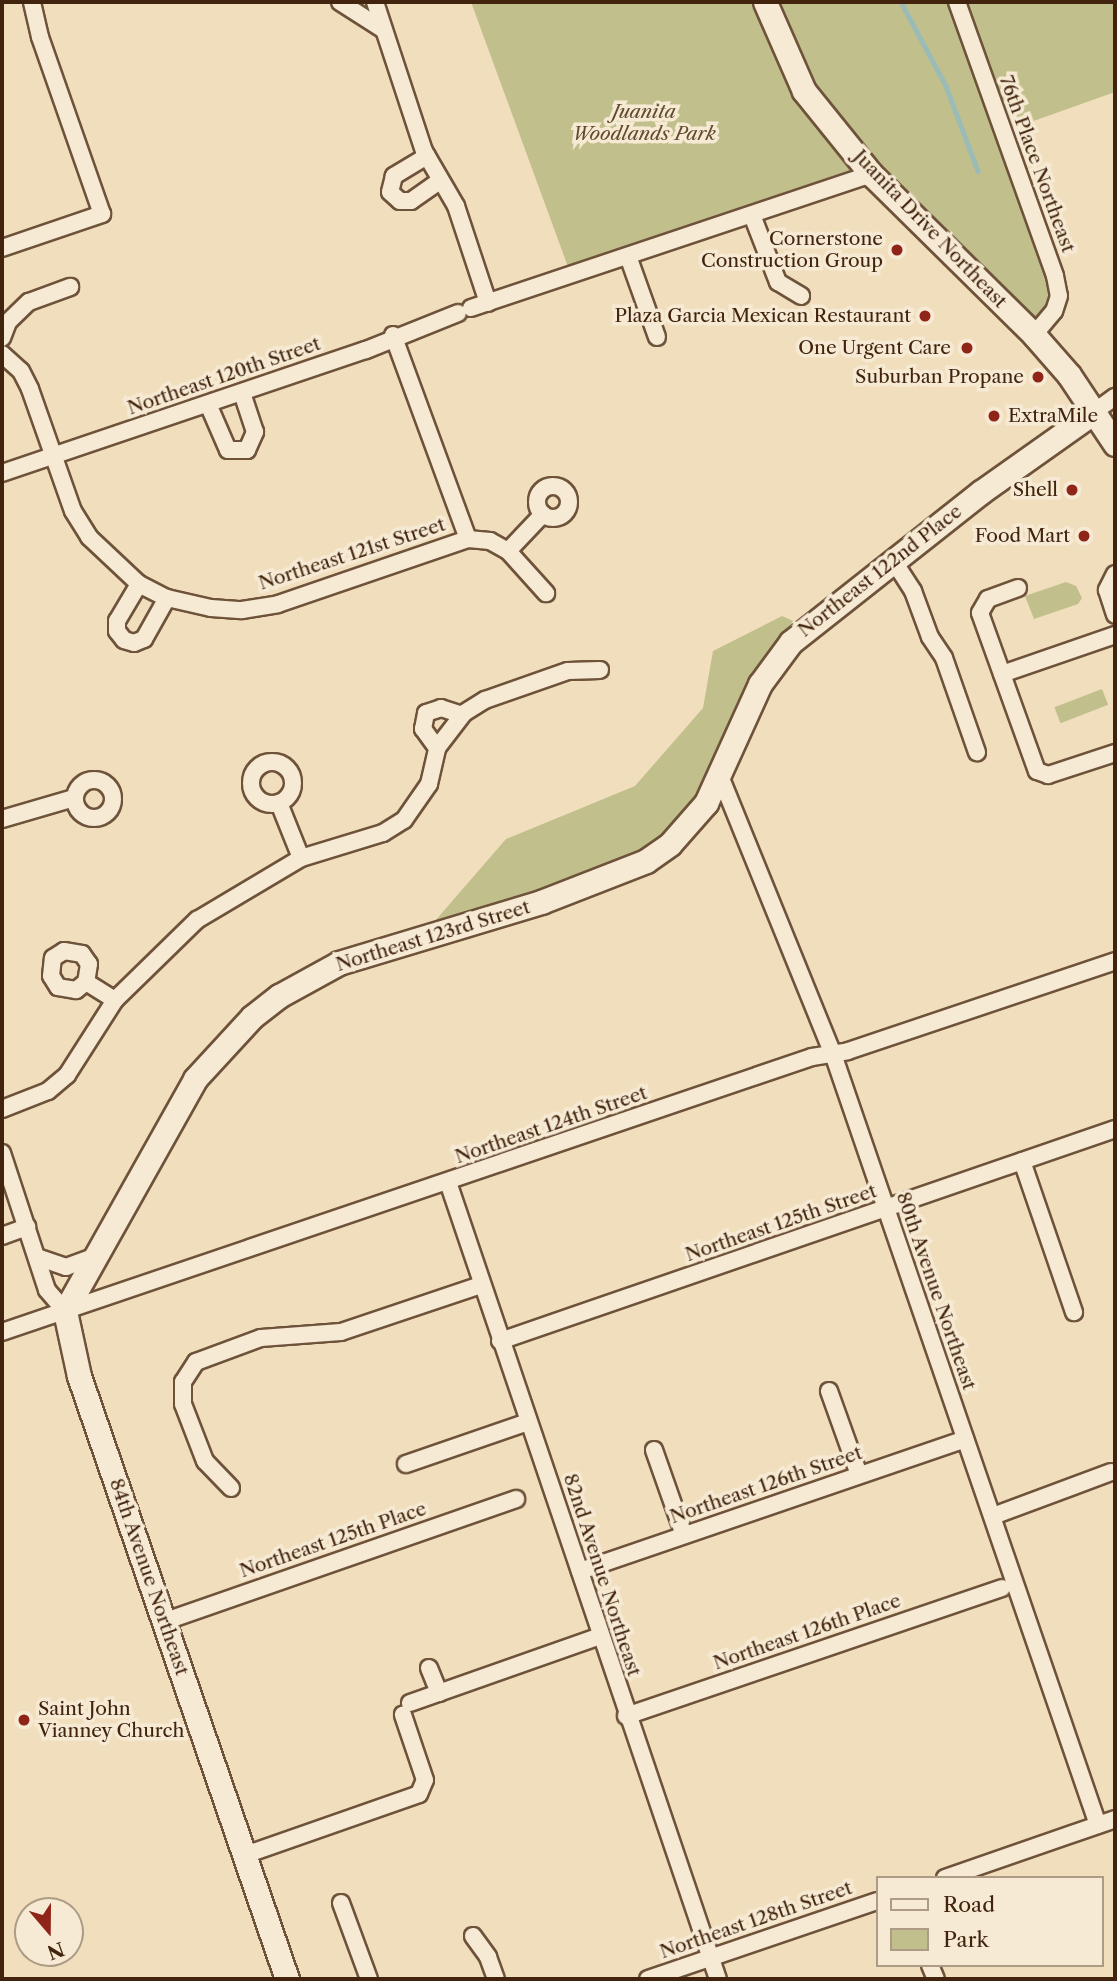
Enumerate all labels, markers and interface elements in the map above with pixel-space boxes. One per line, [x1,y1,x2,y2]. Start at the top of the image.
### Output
street label: 76th Place Northeast [994,72,1080,256]
park label: Juanita Woodlands Park [572,101,716,145]
street label: Juanita Drive Northeast [848,145,1012,313]
place label: Cornerstone Construction Group [701,228,883,272]
marker: Cornerstone Construction Group [889,242,905,258]
place label: Plaza Garcia Mexican Restaurant [614,305,911,327]
marker: Plaza Garcia Mexican Restaurant [917,308,933,324]
street label: Northeast 120th Street [125,332,323,420]
place label: One Urgent Care [798,337,951,359]
marker: One Urgent Care [957,338,977,358]
place label: Suburban Propane [855,366,1024,388]
marker: Suburban Propane [1030,369,1046,385]
place label: ExtraMile [1008,405,1098,427]
marker: ExtraMile [986,408,1002,424]
place label: Shell [1013,479,1058,501]
marker: Shell [1064,482,1080,498]
street label: Northeast 122nd Place [794,500,966,642]
street label: Northeast 121st Street [256,513,448,595]
place label: Food Mart [975,525,1070,547]
marker: Food Mart [1076,528,1092,544]
street label: Northeast 123rd Street [333,896,533,976]
street label: Northeast 124th Street [452,1081,650,1169]
street label: Northeast 125th Street [682,1180,880,1266]
street label: 80th Avenue Northeast [891,1189,981,1393]
street label: Northeast 126th Street [667,1441,865,1529]
street label: 82nd Avenue Northeast [558,1471,646,1679]
street label: 84th Avenue Northeast [104,1475,194,1679]
street label: Northeast 125th Place [237,1497,429,1583]
street label: Northeast 126th Place [710,1589,904,1675]
place label: Saint John Vianney Church [38,1698,185,1742]
marker: Saint John Vianney Church [16,1712,32,1728]
street label: Northeast 128th Street [657,1876,855,1964]
legend [876,1876,1103,1967]
text: Road [943,1892,995,1917]
north arrow [14,1897,84,1967]
text: Park [943,1927,989,1952]
text: N [44,1937,67,1964]

